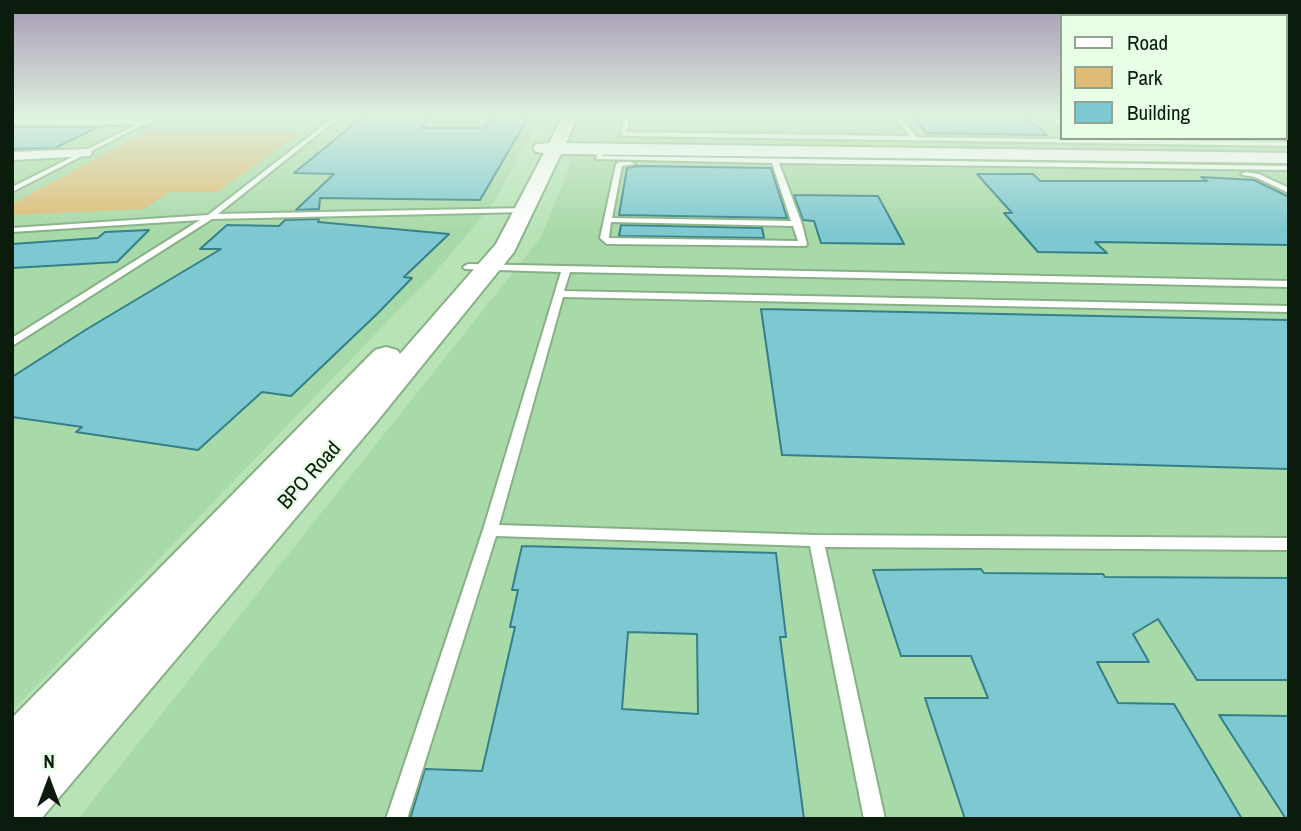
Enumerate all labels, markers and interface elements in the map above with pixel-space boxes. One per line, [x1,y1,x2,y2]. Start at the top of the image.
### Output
legend [1060,14,1287,140]
text: Road [1127,28,1168,57]
text: Park [1127,63,1162,92]
text: Building [1127,98,1190,127]
street label: BPO Road [273,437,347,515]
north arrow [14,747,84,817]
text: N [43,748,55,774]

